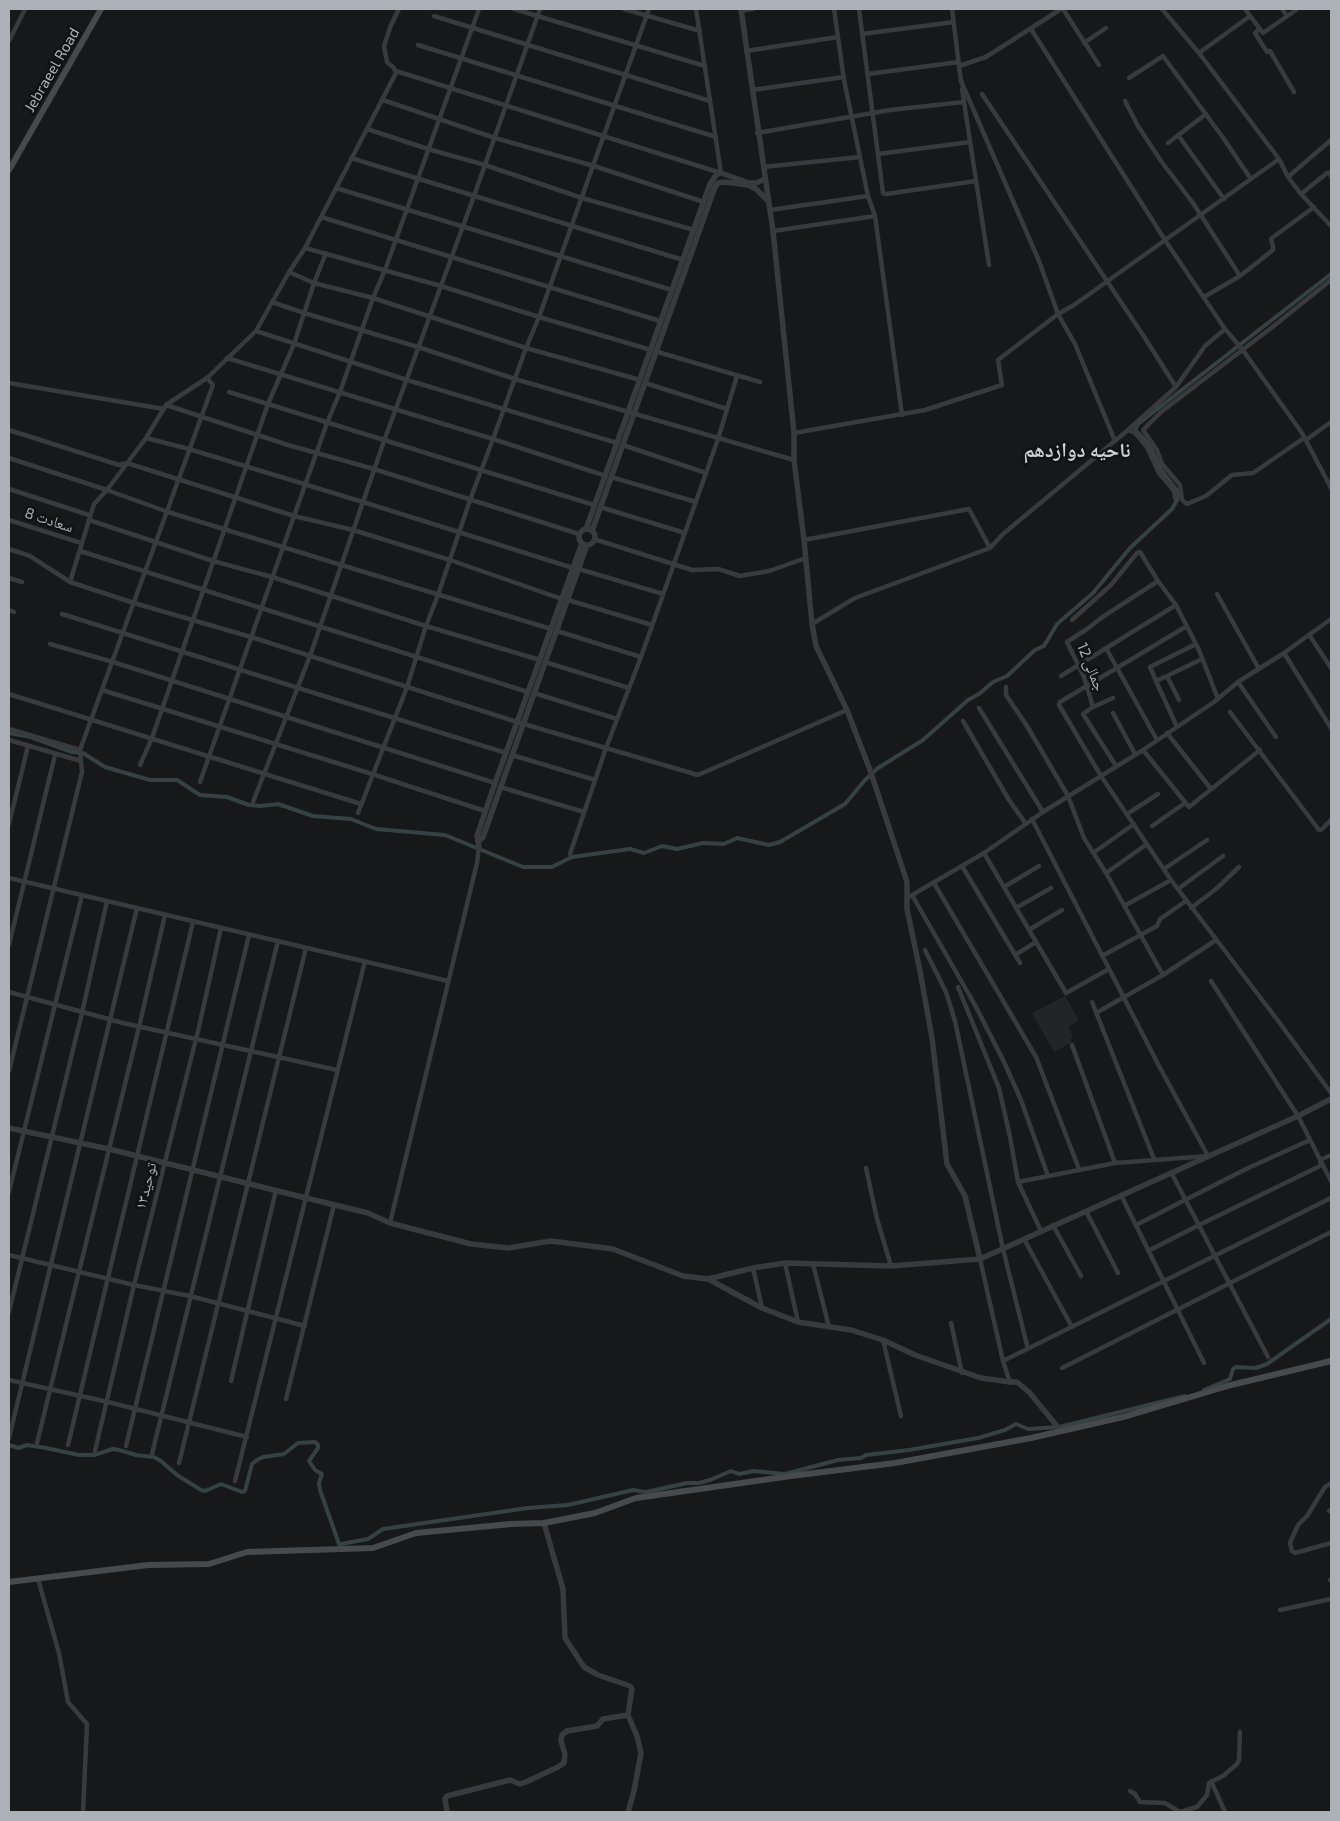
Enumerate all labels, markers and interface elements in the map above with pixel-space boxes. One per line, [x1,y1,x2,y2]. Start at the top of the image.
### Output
street label: Jebraeel Road [21,25,83,115]
district label: ناحیه دوازدهم [1023,438,1131,462]
street label: سعادت 8 [22,504,76,536]
street label: جمالی 12 [1073,640,1109,694]
street label: توحید۱۳ [131,1161,161,1211]

